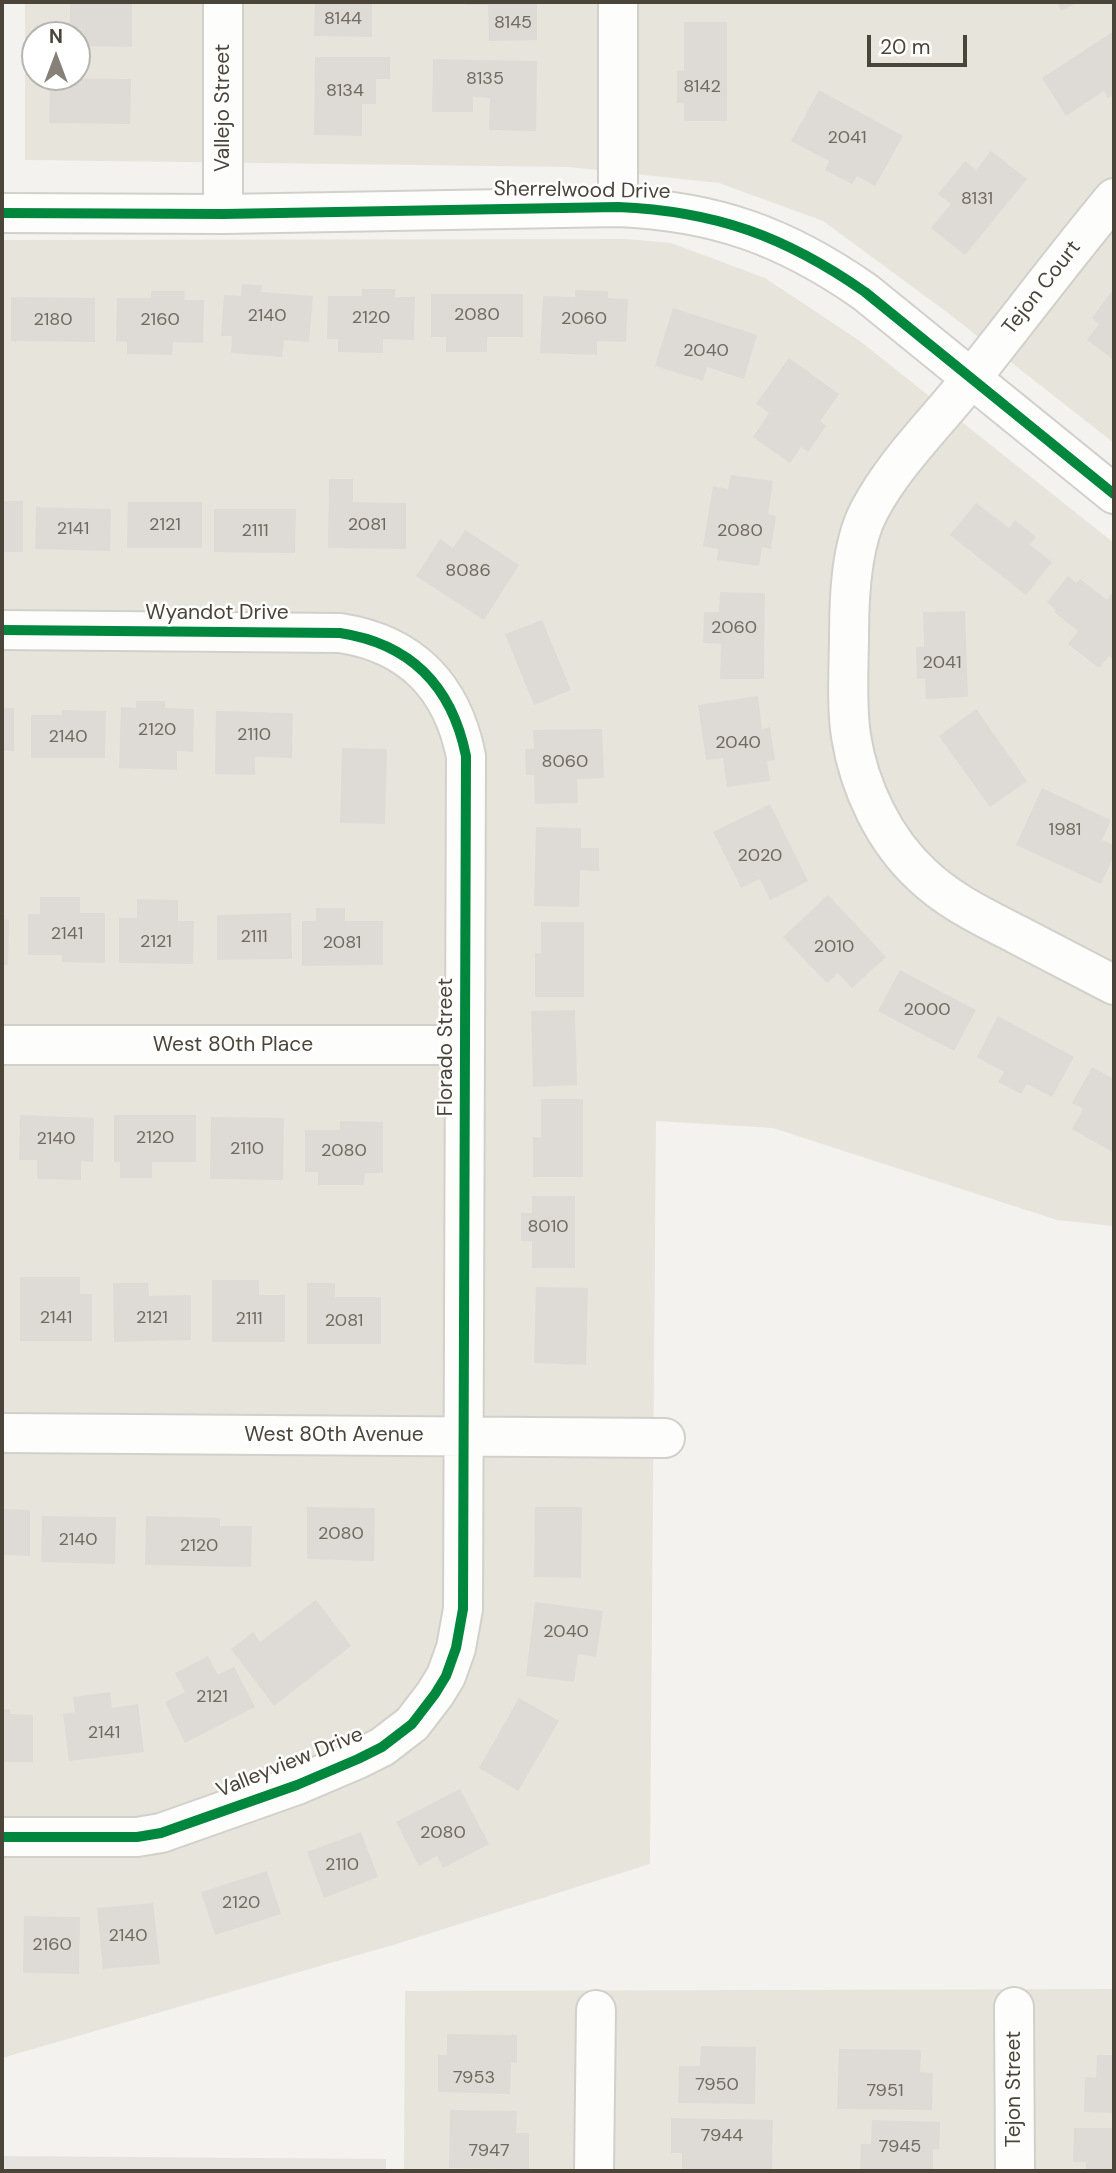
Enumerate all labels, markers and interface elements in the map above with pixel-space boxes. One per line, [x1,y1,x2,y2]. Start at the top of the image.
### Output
house number: 8144 [324,8,362,30]
house number: 8145 [494,12,532,34]
north arrow [21,21,91,91]
scale bar [871,21,971,65]
text: N [49,24,63,49]
text: 20 m [880,33,931,61]
street label: Vallejo Street [210,44,236,172]
house number: 8135 [466,68,504,90]
house number: 8142 [683,76,721,98]
house number: 8134 [326,80,364,102]
house number: 2041 [827,127,867,149]
street label: Sherrelwood Drive [493,177,671,205]
house number: 8131 [961,188,993,210]
street label: Tejon Court [997,236,1087,340]
house number: 2080 [454,304,500,326]
house number: 2140 [247,305,287,327]
house number: 2120 [352,307,390,329]
house number: 2060 [561,308,607,330]
house number: 2180 [33,309,73,331]
house number: 2160 [140,309,180,331]
house number: 2040 [683,340,729,362]
house number: 2121 [149,514,181,536]
house number: 2081 [348,514,386,536]
house number: 2141 [57,518,89,540]
house number: 2111 [241,520,269,542]
house number: 2080 [717,520,763,542]
house number: 8086 [445,560,491,582]
street label: Wyandot Drive [145,600,289,626]
house number: 2060 [711,617,757,639]
house number: 2041 [922,652,962,674]
house number: 2120 [138,719,176,741]
house number: 2110 [237,724,271,746]
house number: 2140 [48,726,88,748]
house number: 2040 [715,732,761,754]
house number: 8060 [542,751,588,773]
house number: 1981 [1049,819,1081,841]
house number: 2020 [738,845,782,867]
house number: 2141 [51,923,83,945]
house number: 2111 [240,926,268,948]
house number: 2121 [140,931,172,953]
house number: 2081 [323,932,361,954]
house number: 2010 [814,936,854,958]
street label: Florado Street [433,978,459,1116]
house number: 2000 [903,999,951,1021]
street label: West 80th Place [153,1032,313,1058]
house number: 2120 [136,1127,174,1149]
house number: 2140 [36,1128,76,1150]
house number: 2110 [230,1138,264,1160]
house number: 2080 [321,1140,367,1162]
house number: 8010 [527,1216,569,1238]
house number: 2141 [40,1307,72,1329]
house number: 2121 [136,1307,168,1329]
house number: 2111 [235,1308,263,1330]
house number: 2081 [325,1310,363,1332]
street label: West 80th Avenue [244,1422,424,1448]
house number: 2080 [318,1523,364,1545]
house number: 2140 [58,1529,98,1551]
house number: 2120 [180,1535,218,1557]
house number: 2040 [543,1621,589,1643]
house number: 2121 [196,1686,228,1708]
house number: 2141 [88,1722,120,1744]
street label: Valleyview Drive [213,1722,367,1804]
house number: 2080 [420,1822,466,1844]
house number: 2110 [325,1854,359,1876]
house number: 2120 [222,1892,260,1914]
house number: 2140 [108,1925,148,1947]
house number: 2160 [32,1934,72,1956]
street label: Tejon Street [1001,2031,1027,2147]
house number: 7953 [453,2067,495,2089]
house number: 7950 [695,2074,739,2096]
house number: 7951 [866,2080,904,2102]
house number: 7944 [701,2125,743,2147]
house number: 7945 [879,2136,921,2158]
house number: 7947 [469,2140,509,2162]

